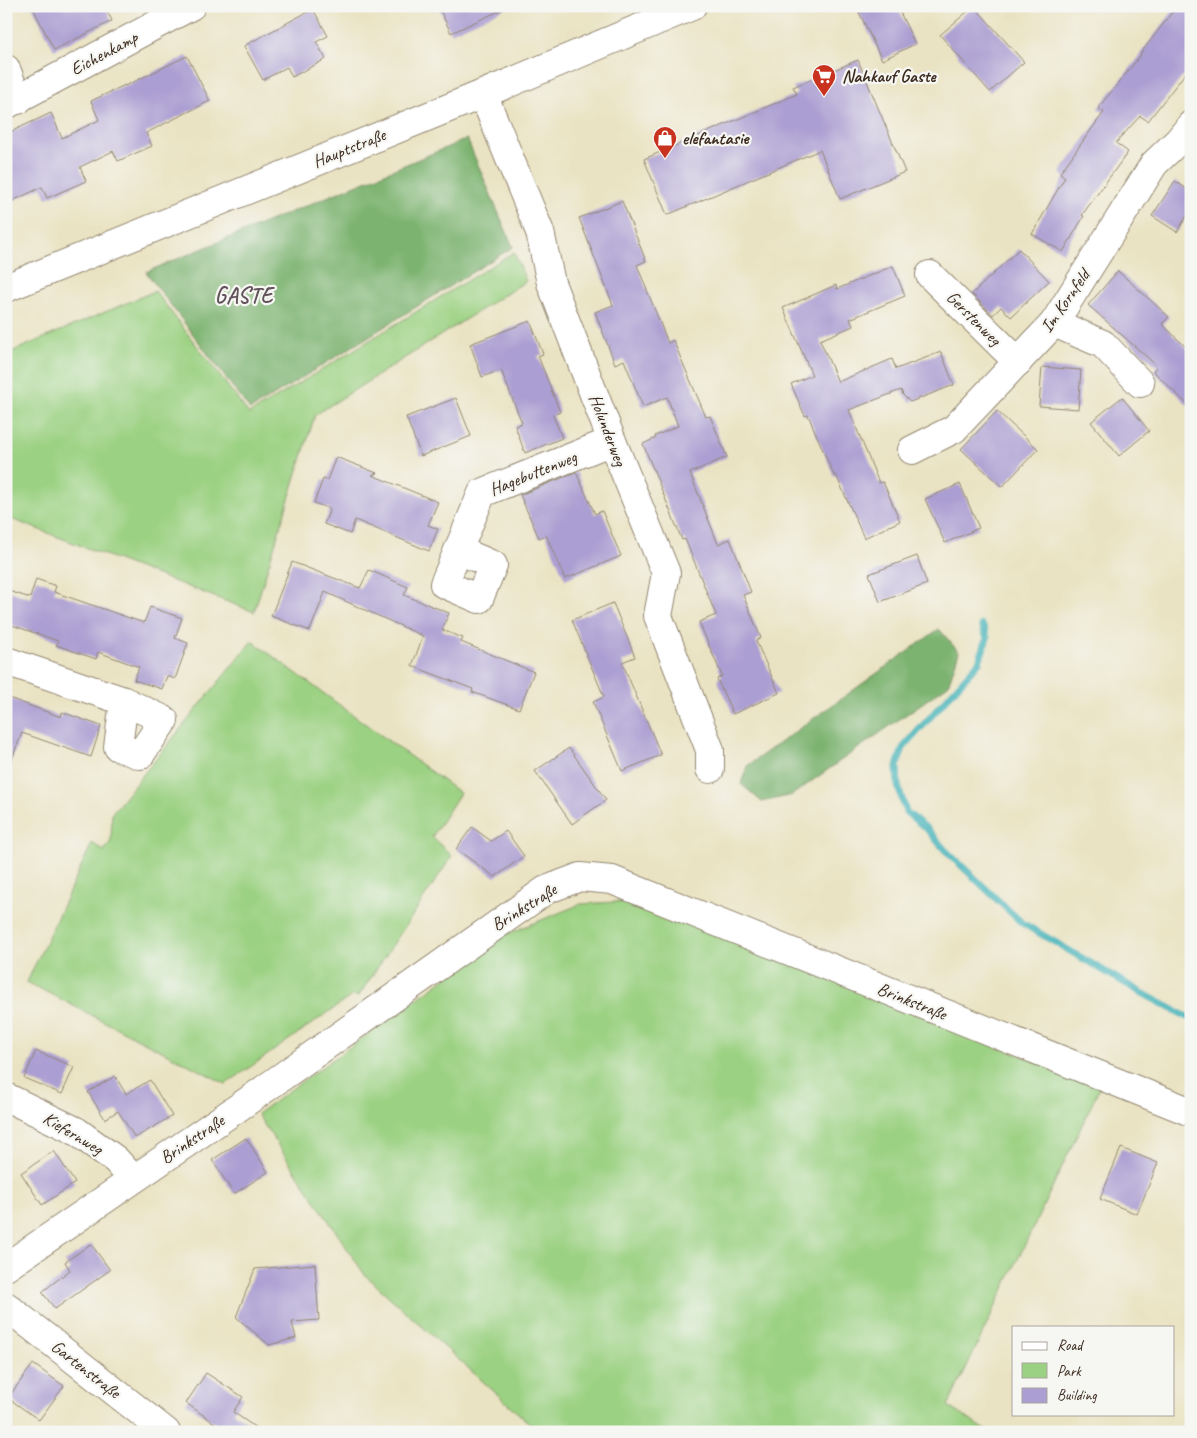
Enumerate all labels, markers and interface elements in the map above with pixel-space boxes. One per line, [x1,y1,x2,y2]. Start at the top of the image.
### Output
street label: Eichenkamp [67,26,143,80]
supermarket icon: Nahkauf Gaste [811,63,837,97]
place label: Nahkauf Gaste [842,65,937,87]
street label: Hauptstraße [309,123,390,173]
shop icon: elefantasie [652,125,678,159]
place label: elefantasie [682,127,750,149]
street label: Im Kornfeld [1035,263,1096,337]
district label: GASTE [215,282,276,310]
street label: Gerstenweg [942,286,1007,351]
street label: Holunderweg [584,391,632,471]
street label: Hagebuttenweg [486,445,581,500]
street label: Brinkstraße [487,878,562,936]
street label: Brinkstraße [874,977,951,1025]
street label: Kiefernweg [39,1107,108,1160]
street label: Brinkstraße [156,1109,229,1168]
legend [1012,1326,1174,1416]
street label: Gartenstraße [47,1335,126,1404]
text: Road [1057,1336,1084,1355]
text: Park [1057,1362,1082,1381]
text: Building [1057,1386,1097,1405]

